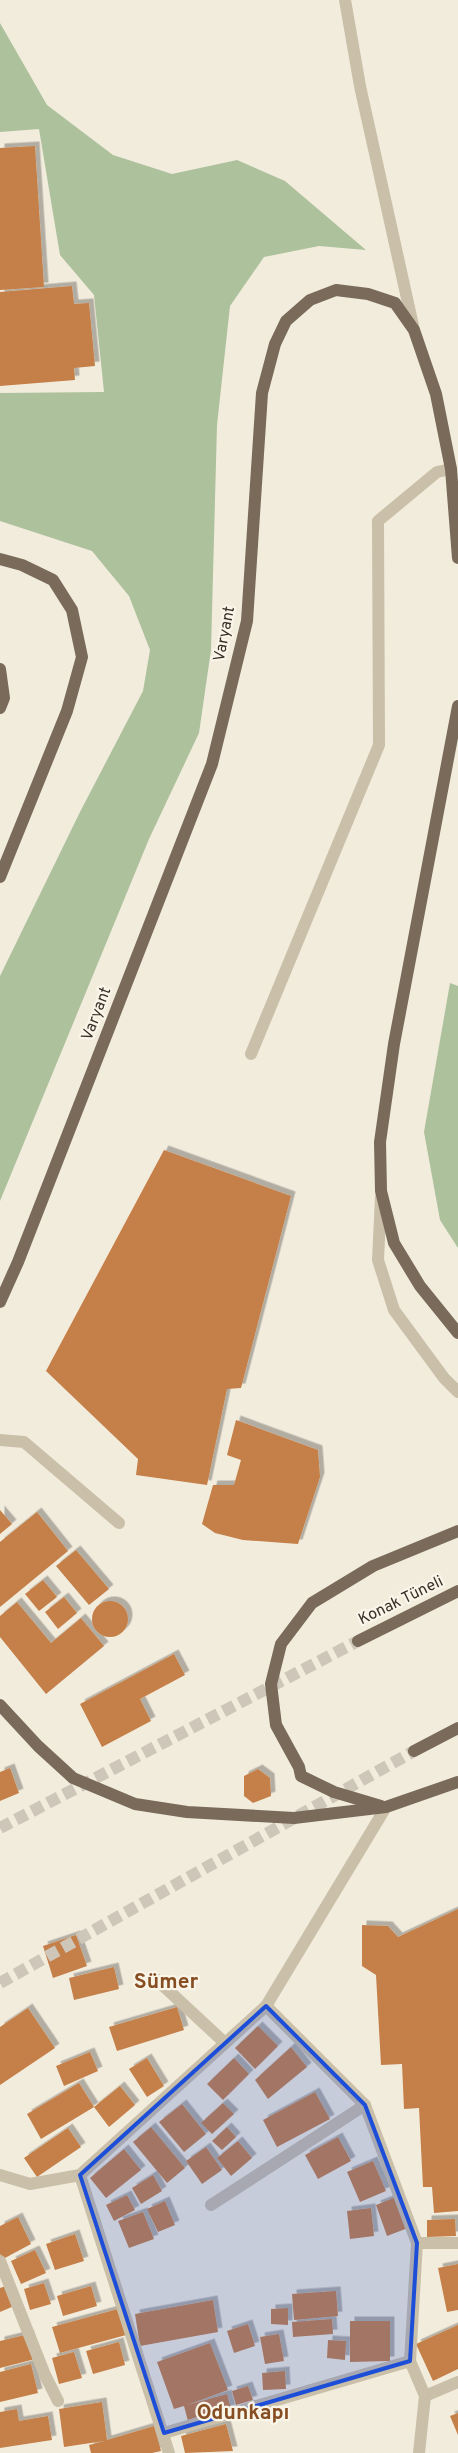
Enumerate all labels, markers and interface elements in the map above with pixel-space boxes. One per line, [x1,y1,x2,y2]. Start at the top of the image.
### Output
street label: Varyant [210,605,240,663]
street label: Varyant [78,984,116,1044]
street label: Konak Tüneli [355,1572,447,1630]
district label: Sümer [134,1969,198,1996]
district label: Odunkapı [197,2400,290,2427]

